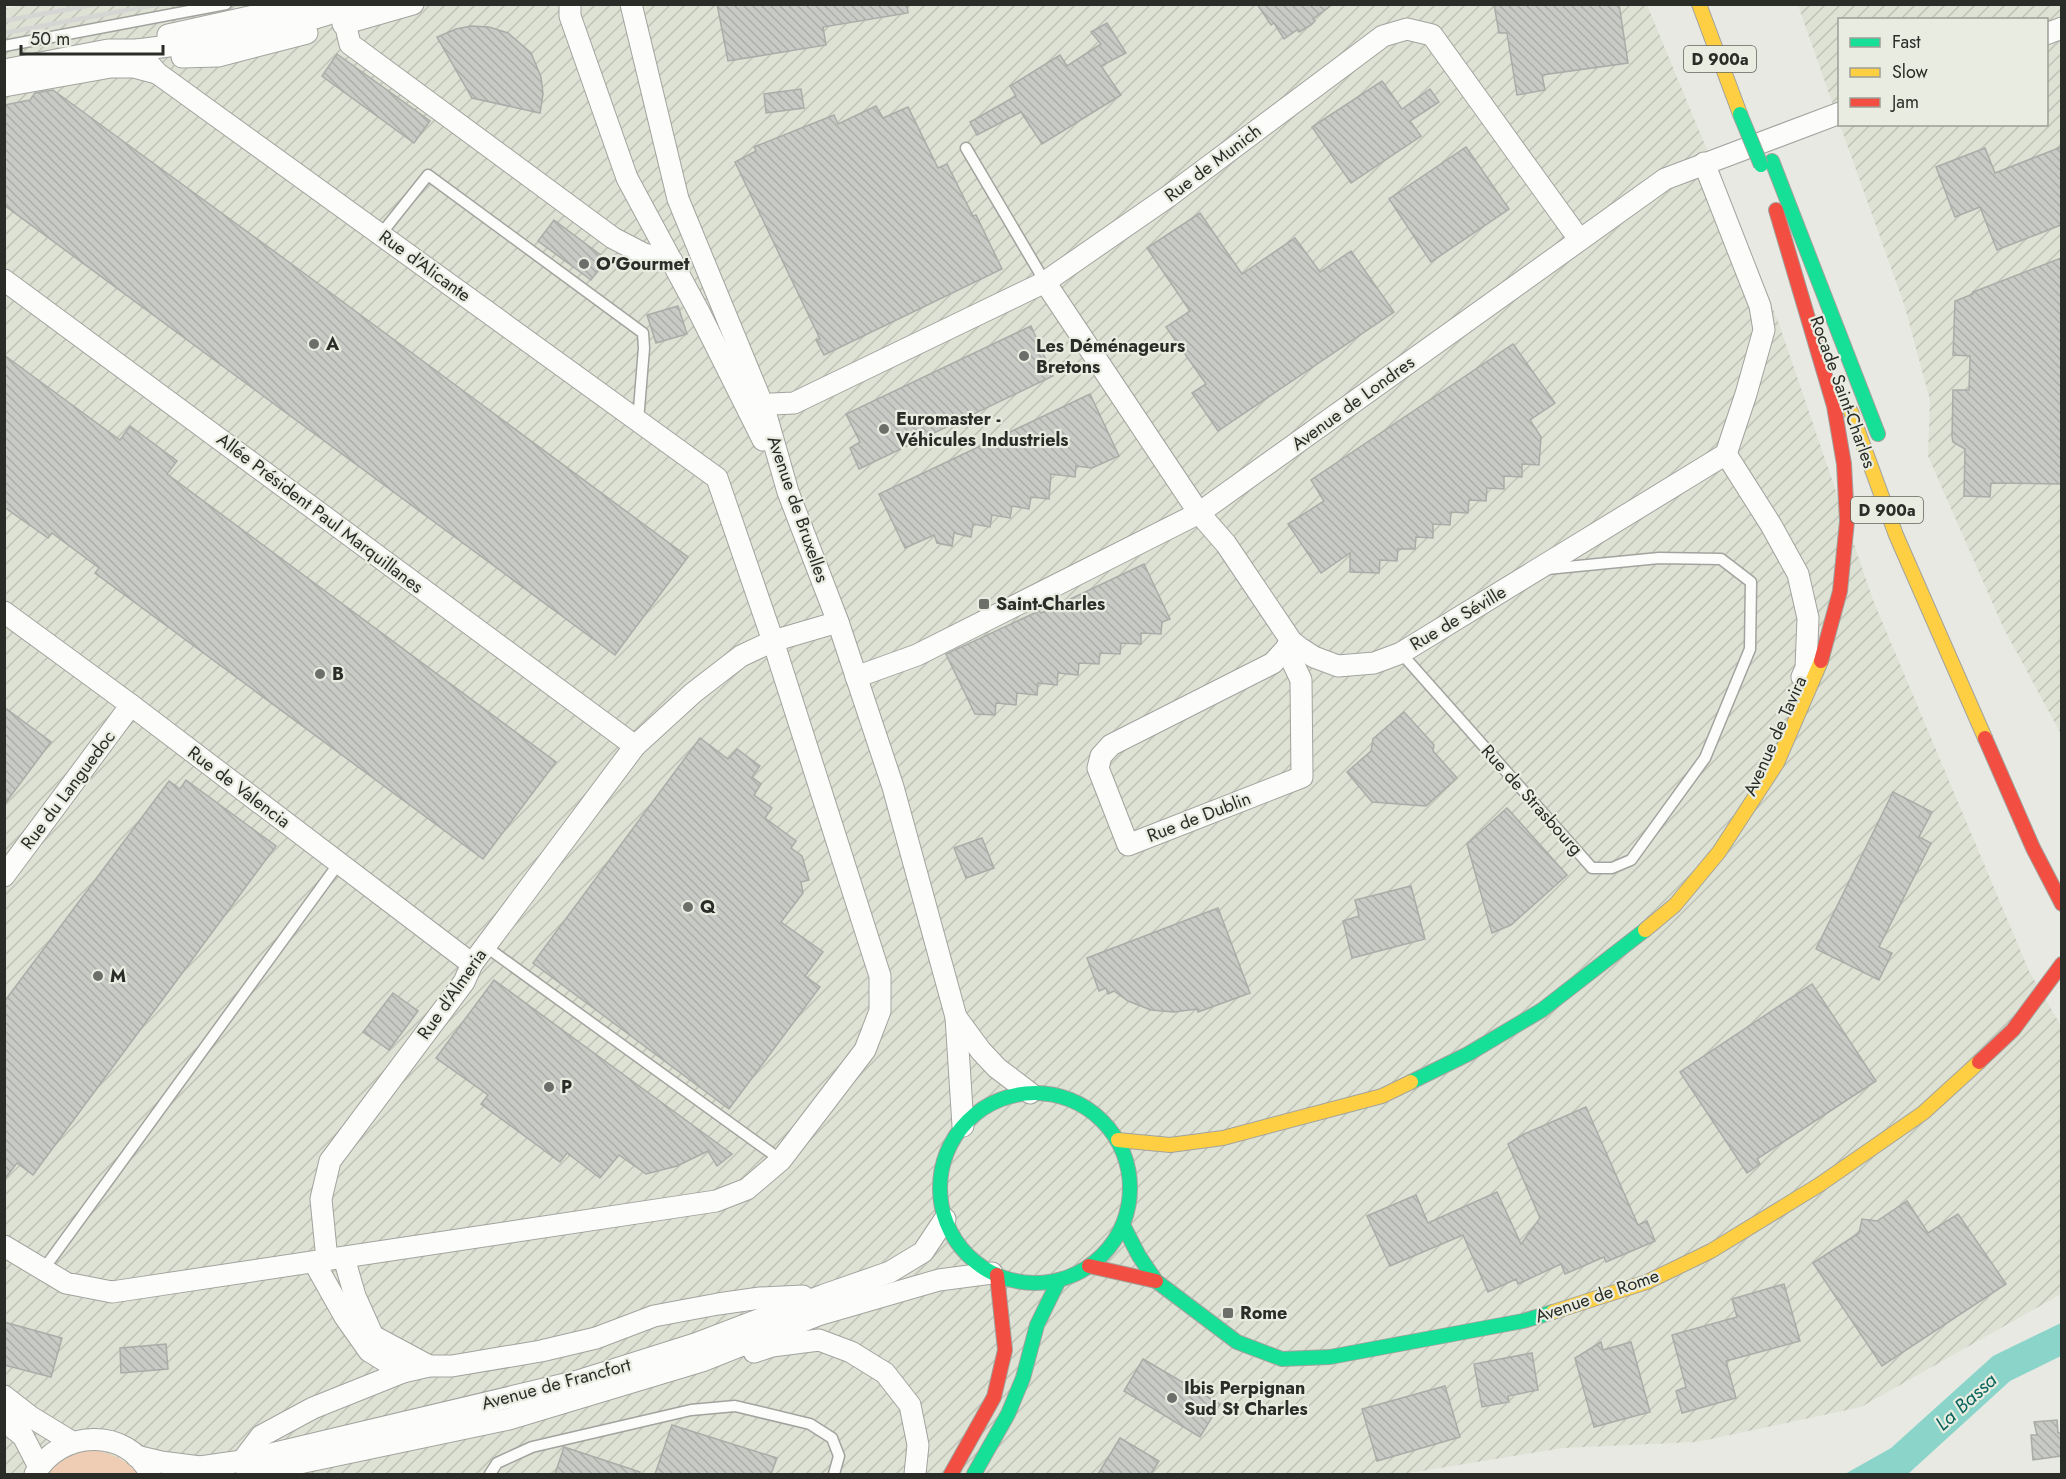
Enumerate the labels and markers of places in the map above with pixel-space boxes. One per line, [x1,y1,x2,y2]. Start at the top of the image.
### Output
place label: O'Gourmet [596,251,690,277]
marker: O'Gourmet [577,257,591,271]
place label: A [325,331,340,357]
place label: Les Déménageurs Bretons [1036,333,1185,380]
marker: A [307,337,321,351]
marker: Les Déménageurs Bretons [1017,349,1031,363]
place label: Euromaster - Véhicules Industriels [895,406,1069,453]
marker: Euromaster - Véhicules Industriels [877,422,891,436]
place label: Saint-Charles [996,591,1105,617]
marker: Saint-Charles [977,597,991,611]
place label: B [332,661,344,687]
marker: B [313,667,327,681]
place label: Q [700,894,716,920]
marker: Q [681,900,695,914]
place label: M [110,963,126,989]
marker: M [91,969,105,983]
place label: P [561,1074,572,1100]
marker: P [542,1080,556,1094]
place label: Rome [1240,1300,1287,1326]
marker: Rome [1221,1306,1235,1320]
place label: Ibis Perpignan Sud St Charles [1184,1375,1308,1422]
marker: Ibis Perpignan Sud St Charles [1165,1391,1179,1405]

